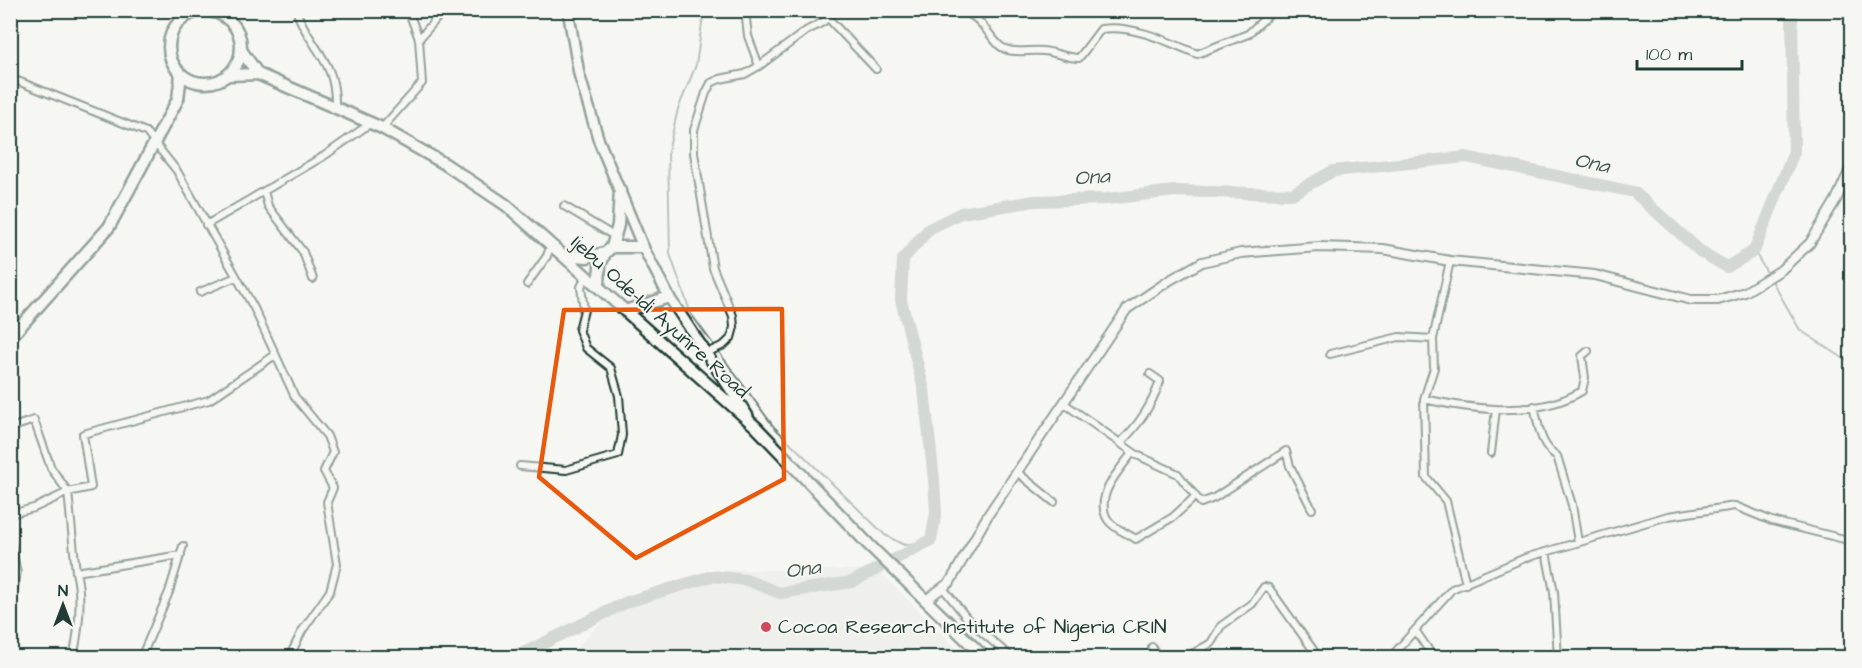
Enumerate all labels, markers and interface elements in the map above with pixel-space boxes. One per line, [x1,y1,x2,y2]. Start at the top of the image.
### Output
scale bar [1637,33,1742,71]
text: 100 m [1646,42,1692,67]
water label: Ona [1572,145,1614,181]
water label: Ona [1073,161,1112,193]
street label: Ijebu Ode-Idi Ayunre Road [564,229,755,406]
water label: Ona [784,552,824,586]
north arrow [33,575,93,635]
text: N [58,580,68,602]
place label: Cocoa Research Institute of Nigeria CRIN [778,613,1167,642]
marker: Cocoa Research Institute of Nigeria CRIN [759,620,773,634]

